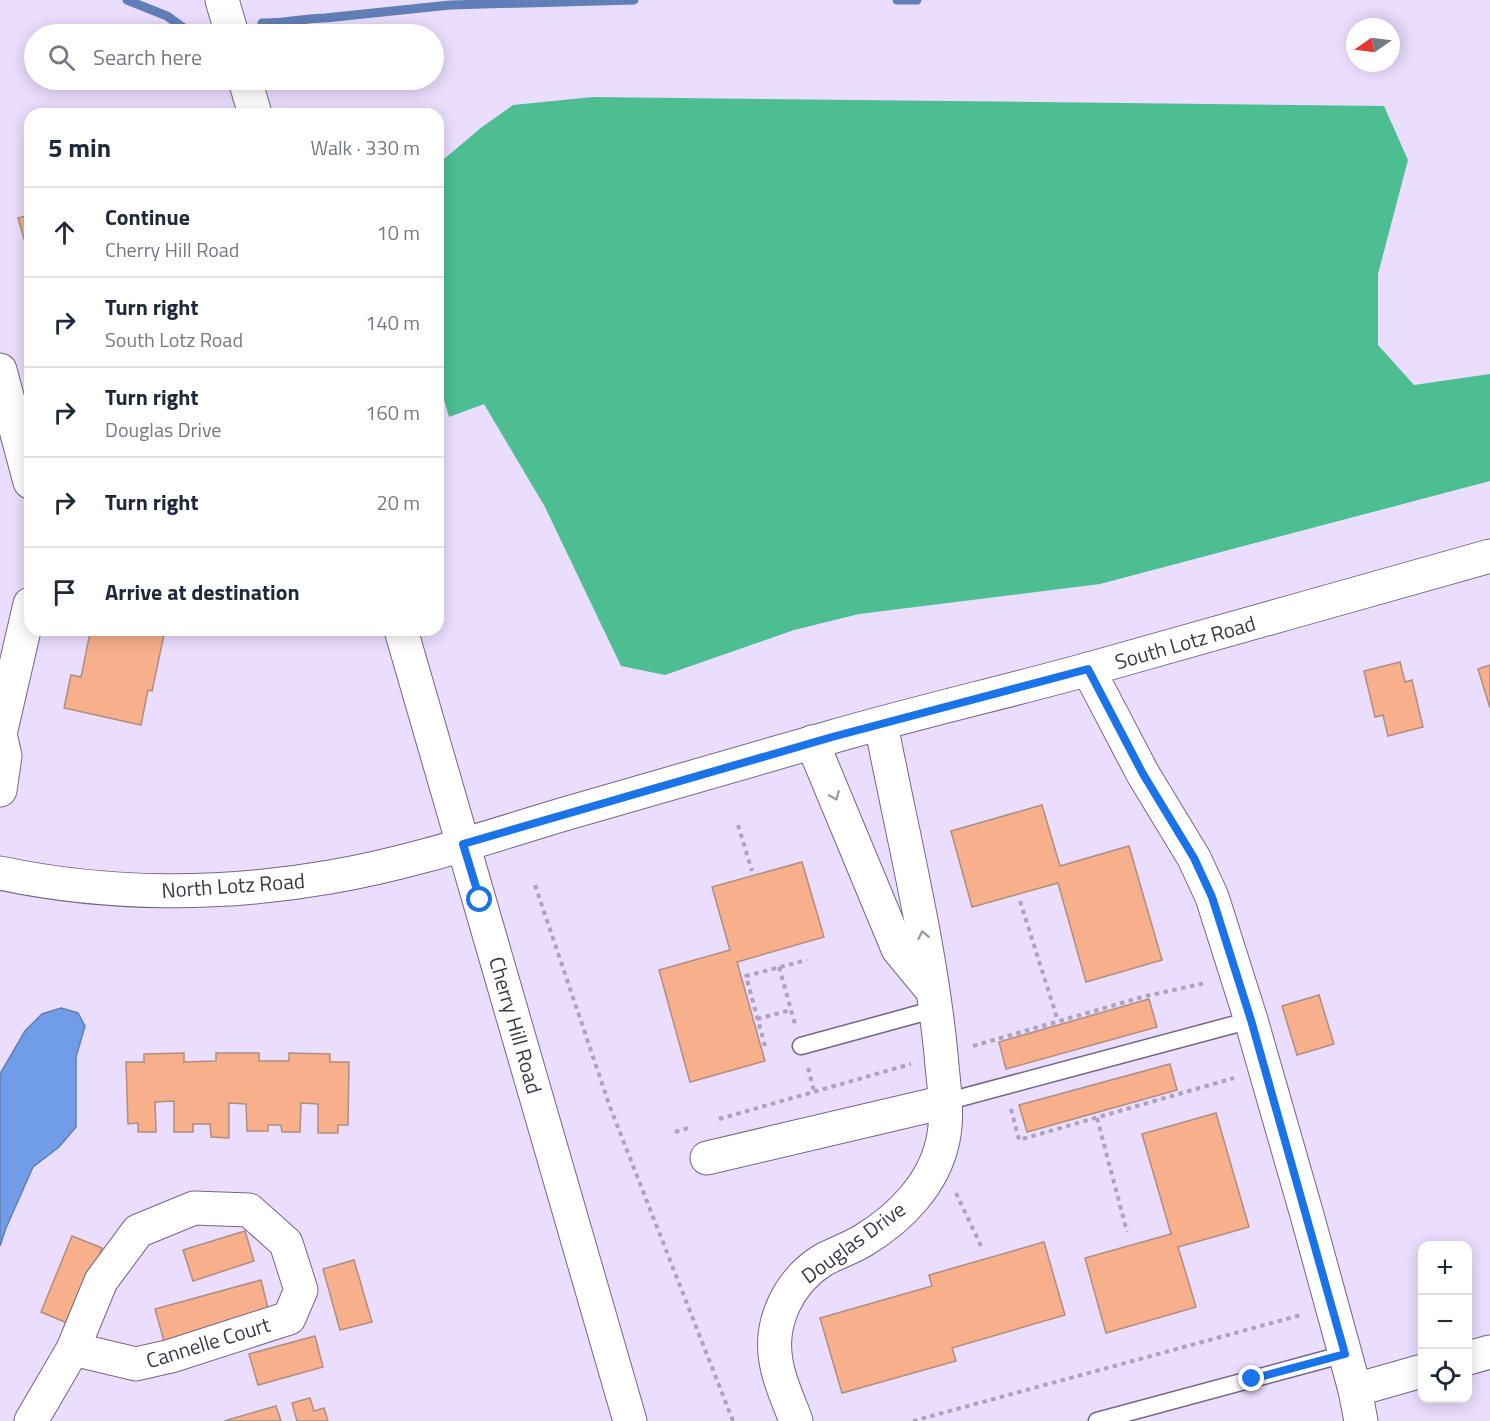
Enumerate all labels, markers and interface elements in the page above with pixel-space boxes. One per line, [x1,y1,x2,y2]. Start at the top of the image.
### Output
north arrow [1346,18,1400,72]
search box [24,24,444,90]
text: Search here [93,40,202,74]
icon: search [45,41,78,74]
text: 5 min [48,128,111,167]
text: Walk · 330 m [311,132,420,163]
text: Continue [105,200,190,234]
icon: ahead [48,216,81,249]
text: 10 m [376,217,420,248]
text: Cherry Hill Road [105,234,239,265]
text: Turn right [105,290,199,324]
icon: right [48,306,81,339]
text: 140 m [365,307,420,338]
text: South Lotz Road [105,324,243,355]
text: Turn right [105,380,199,414]
icon: right [48,396,81,429]
text: 160 m [365,397,420,428]
text: Douglas Drive [105,414,221,445]
text: Turn right [105,485,199,519]
icon: right [48,486,81,519]
text: 20 m [376,487,420,518]
text: Arrive at destination [105,575,300,609]
icon: arrive [48,576,81,609]
street label: South Lotz Road [1111,607,1259,677]
one-way arrow [828,790,840,801]
street label: North Lotz Road [160,864,306,906]
route start [466,886,492,912]
one-way arrow [917,931,930,941]
street label: Cherry Hill Road [481,953,551,1097]
street label: Douglas Drive [794,1193,912,1291]
map controls [1418,1241,1472,1403]
button: + [1418,1241,1472,1295]
button: − [1418,1295,1472,1349]
street label: Cannelle Court [142,1308,275,1376]
button: locate [1418,1349,1472,1403]
route end [1238,1365,1264,1391]

